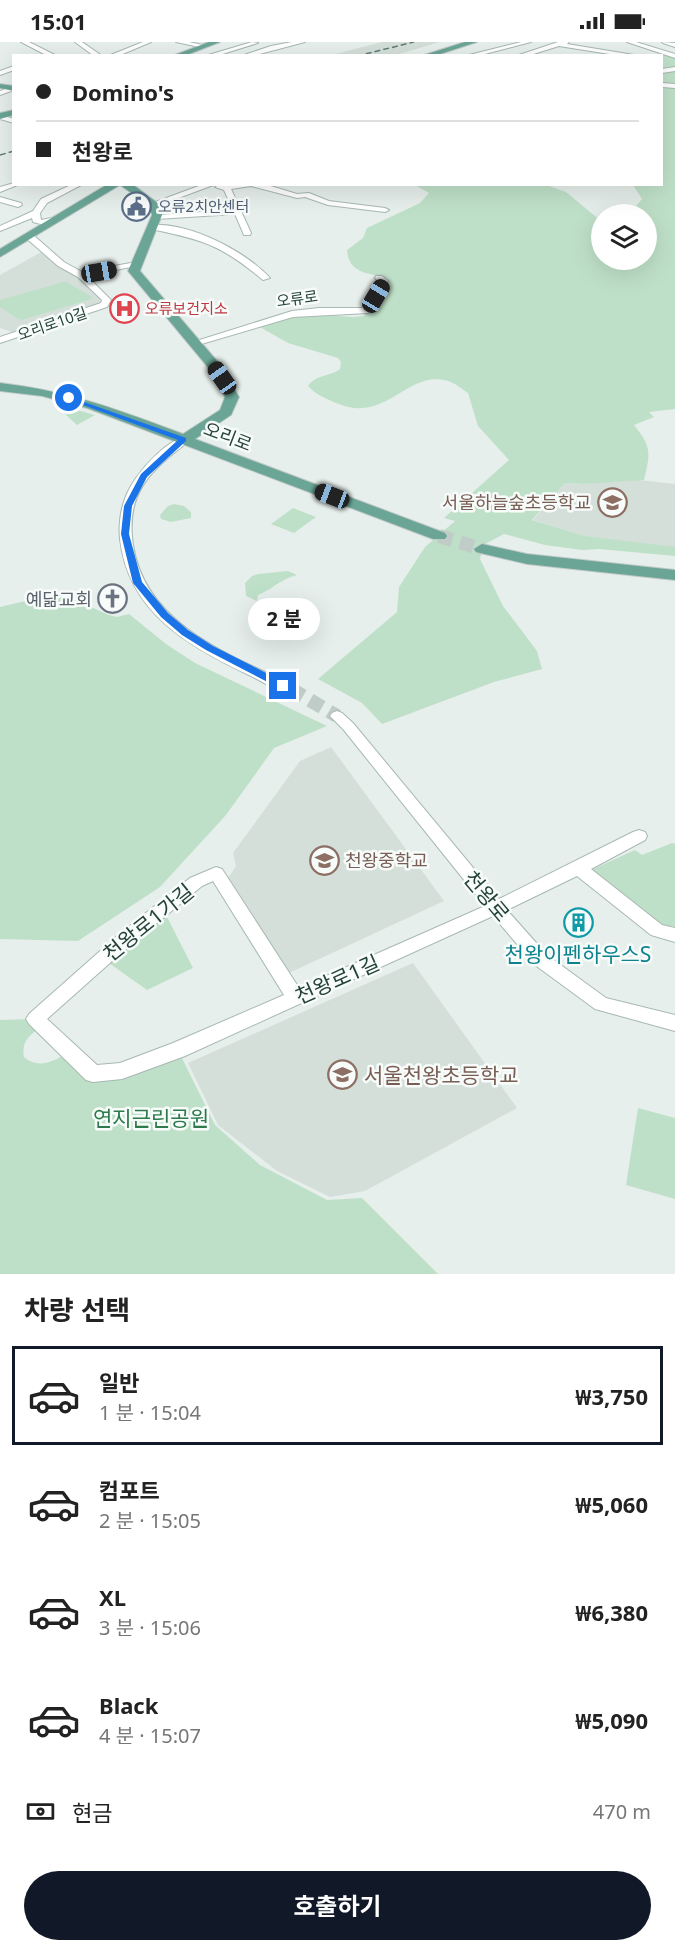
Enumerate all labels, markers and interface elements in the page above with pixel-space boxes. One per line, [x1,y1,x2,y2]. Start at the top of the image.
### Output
text: 15:01 [30,6,87,36]
text: Domino's [72,77,174,107]
text: 천왕로 [72,136,133,166]
public building icon: 오류2치안센터 [121,190,153,222]
place label: 오류2치안센터 [158,196,249,216]
map controls [591,204,657,270]
button: layers [591,204,657,270]
car [80,260,118,284]
car [359,276,393,316]
street label: 오류로 [275,285,319,311]
hospital icon: 오류보건지소 [108,292,140,324]
place label: 오류보건지소 [145,298,228,318]
street label: 오리로10길 [15,302,89,344]
car [204,358,240,398]
route start [55,384,82,411]
street label: 오리로 [201,416,255,456]
car [312,481,352,511]
school or university icon: 서울하늘숲초등학교 [596,486,628,518]
place label: 서울하늘숲초등학교 [442,490,591,514]
church icon: 예닮교회 [97,583,129,615]
place label: 예닮교회 [26,587,92,611]
callout: 2 분 [247,599,319,641]
text: 2 분 [266,605,302,632]
route end [269,672,296,699]
school or university icon: 천왕중학교 [308,844,340,876]
place label: 천왕중학교 [345,848,428,872]
street label: 천왕로 [458,865,516,927]
street label: 천왕로1가길 [97,877,199,967]
building icon: 천왕이펜하우스S [562,907,594,939]
place label: 천왕이펜하우스S [505,940,651,968]
street label: 천왕로1길 [291,948,383,1010]
school or university icon: 서울천왕초등학교 [327,1059,359,1091]
place label: 서울천왕초등학교 [364,1061,519,1089]
park label: 연지근린공원 [93,1104,209,1132]
text: 차량 선택 [24,1291,130,1328]
text: 일반 [99,1367,139,1397]
icon: car [27,1369,81,1423]
text: ₩3,750 [575,1381,648,1411]
text: 1 분 · 15:04 [99,1399,201,1426]
text: 컴포트 [99,1475,160,1505]
icon: car [27,1477,81,1531]
text: ₩5,060 [575,1489,648,1519]
text: 2 분 · 15:05 [99,1507,201,1534]
text: XL [99,1582,126,1612]
icon: car [27,1585,81,1639]
text: ₩6,380 [575,1597,648,1627]
text: 3 분 · 15:06 [99,1614,201,1641]
text: Black [99,1690,158,1720]
icon: car [27,1693,81,1747]
text: ₩5,090 [575,1705,648,1735]
text: 4 분 · 15:07 [99,1722,201,1749]
icon: cash [24,1795,57,1828]
text: 현금 [72,1797,112,1827]
text: 470 m [593,1798,651,1825]
button: 호출하기 [24,1871,651,1940]

